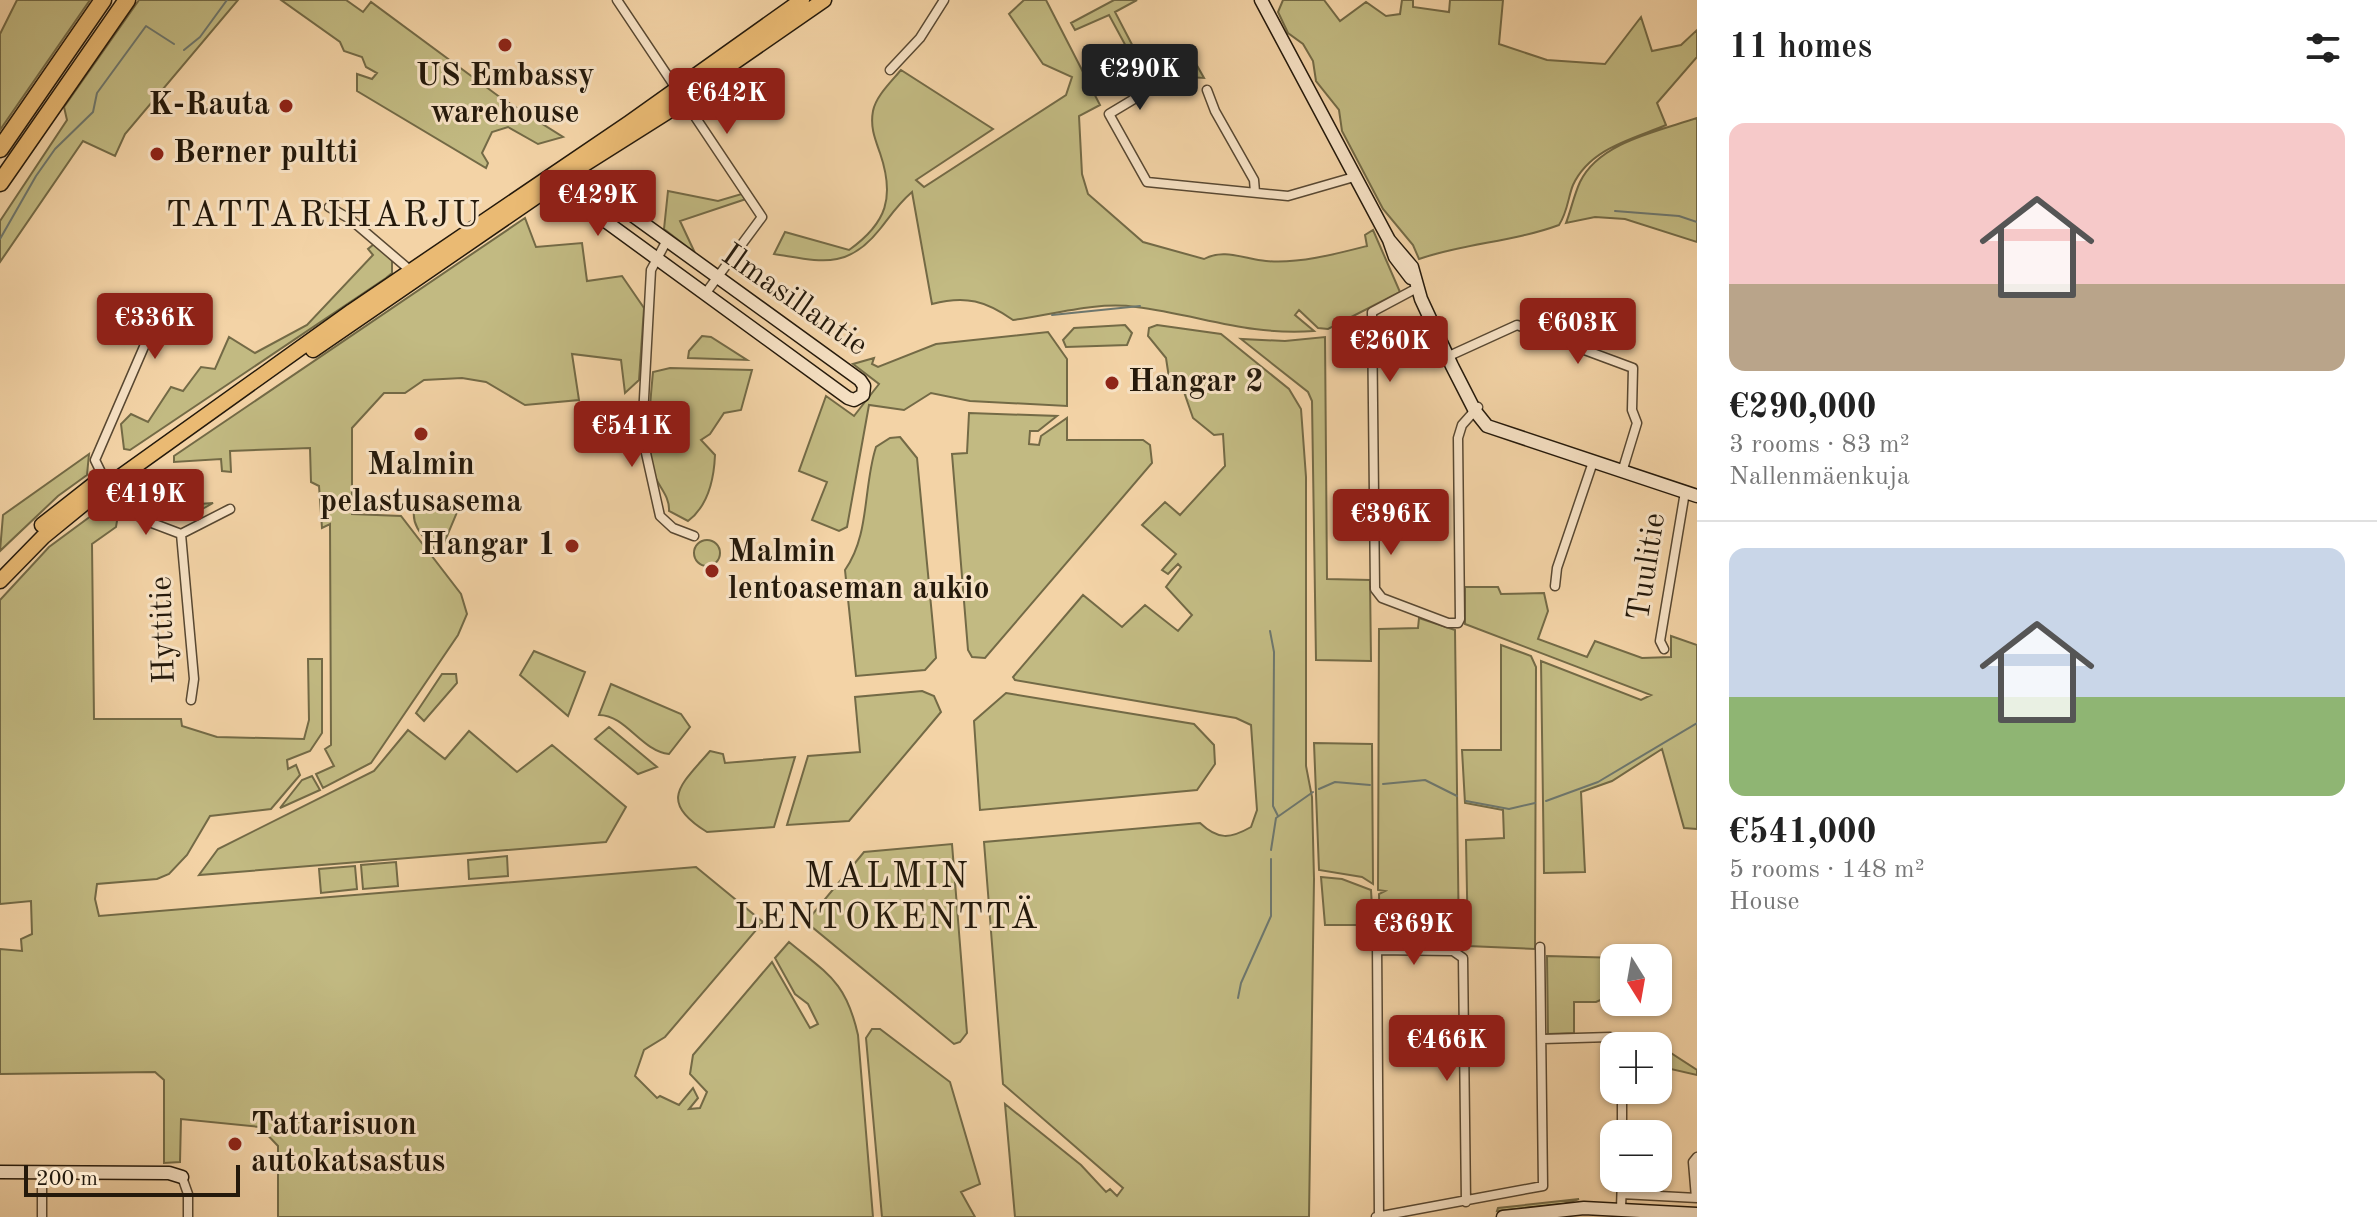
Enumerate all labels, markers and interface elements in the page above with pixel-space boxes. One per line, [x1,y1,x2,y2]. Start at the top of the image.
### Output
icon: filters [2301,26,2345,70]
text: 11 homes [1729,31,1872,65]
marker: US Embassy warehouse [496,36,514,54]
pin: €290K [1084,44,1196,112]
text: €290K [1100,57,1180,83]
place label: US Embassy warehouse [415,61,595,130]
pin: €642K [671,68,783,136]
text: €642K [687,81,767,107]
place label: K-Rauta [148,90,270,122]
marker: K-Rauta [277,97,295,115]
place label: Berner pultti [173,138,358,170]
marker: Berner pultti [148,145,166,163]
pin: €429K [542,170,654,238]
icon: home [1965,175,2109,319]
text: €429K [558,183,638,209]
district label: TATTARIHARJU [166,199,482,235]
street label: Ilmasillantie [715,239,873,363]
pin: €336K [99,293,211,361]
pin: €603K [1522,298,1634,366]
text: €336K [115,306,195,332]
text: €603K [1538,311,1618,337]
pin: €260K [1334,316,1446,384]
text: €260K [1350,329,1430,355]
place label: Hangar 2 [1128,367,1264,399]
marker: Hangar 2 [1103,374,1121,392]
text: €290,000 [1729,391,1877,425]
pin: €541K [576,401,688,469]
text: €541K [592,414,672,440]
marker: Malmin pelastusasema [412,425,430,443]
text: 3 rooms · 83 m² [1729,432,1910,458]
place label: Malmin pelastusasema [320,450,522,519]
text: Nallenmäenkuja [1729,464,1910,490]
pin: €419K [90,469,202,537]
text: €419K [106,482,186,508]
pin: €396K [1335,489,1447,557]
text: €396K [1351,502,1431,528]
street label: Tuulitie [1624,511,1672,623]
place label: Hangar 1 [420,530,556,562]
marker: Hangar 1 [563,537,581,555]
place label: Malmin lentoaseman aukio [728,537,990,606]
marker: Malmin lentoaseman aukio [703,562,721,580]
street label: Hyttitie [146,576,182,684]
icon: home [1965,600,2109,744]
text: €541,000 [1729,816,1877,850]
text: 5 rooms · 148 m² [1729,857,1925,883]
district label: MALMIN LENTOKENTTÄ [734,860,1040,937]
text: House [1729,889,1800,915]
pin: €369K [1358,899,1470,967]
text: €369K [1374,912,1454,938]
north arrow [1600,944,1672,1016]
map controls [1600,944,1672,1192]
pin: €466K [1391,1015,1503,1083]
text: €466K [1407,1028,1487,1054]
button: + [1600,1032,1672,1104]
place label: Tattarisuon autokatsastus [251,1110,445,1179]
button: − [1600,1120,1672,1192]
marker: Tattarisuon autokatsastus [226,1135,244,1153]
scale bar [24,1161,240,1197]
text: 200 m [36,1168,98,1190]

